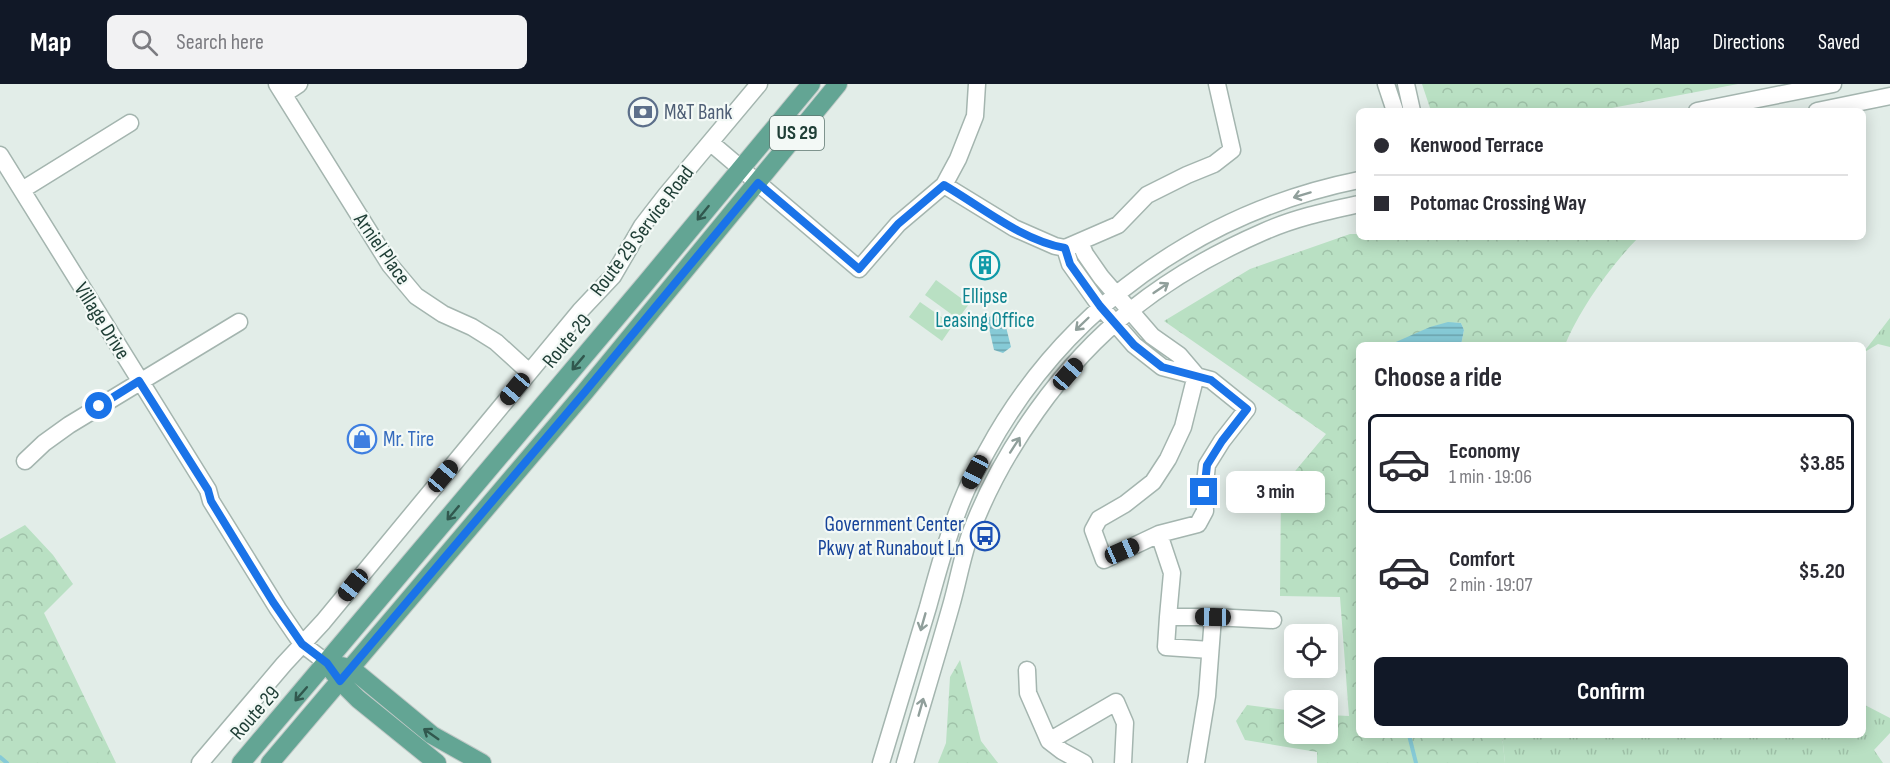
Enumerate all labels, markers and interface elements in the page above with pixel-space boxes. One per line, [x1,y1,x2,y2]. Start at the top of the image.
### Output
search box [107,15,527,69]
text: Map [30,26,71,59]
icon: search [128,26,161,59]
text: Search here [176,29,264,56]
text: Map [1650,30,1680,55]
text: Directions [1713,30,1785,55]
text: Saved [1818,30,1860,55]
bank icon: M&T Bank [627,96,659,128]
place label: M&T Bank [664,100,732,125]
road number: US 29 [770,116,824,150]
text: Kenwood Terrace [1410,132,1544,159]
street label: Route 29 Service Road [585,161,699,301]
one-way arrow [1293,190,1312,201]
text: Potomac Crossing Way [1410,190,1586,217]
one-way arrow [696,205,709,221]
street label: Arniel Place [348,208,416,290]
building icon: Ellipse Leasing Office [969,249,1001,281]
street label: Village Drive [69,278,135,364]
one-way arrow [1152,282,1169,294]
place label: Ellipse Leasing Office [935,284,1035,333]
street label: Route 29 [537,309,597,373]
one-way arrow [1074,317,1089,331]
one-way arrow [571,355,585,370]
car [1049,355,1087,393]
text: Choose a ride [1374,362,1502,394]
car [497,369,533,409]
route start [85,392,112,419]
shop icon: Mr. Tire [346,423,378,455]
place label: Mr. Tire [383,427,434,452]
one-way arrow [1008,437,1021,454]
icon: car [1377,437,1431,491]
text: Economy [1449,438,1520,465]
text: $3.85 [1799,450,1845,477]
car [959,452,991,492]
car [425,456,461,496]
text: 1 min · 19:06 [1449,465,1532,489]
callout: 3 min [1225,471,1324,513]
route end [1190,478,1217,505]
text: 3 min [1256,480,1295,504]
one-way arrow [447,505,460,521]
place label: Government Center Pkwy at Runabout Ln [818,512,964,561]
bus stop icon: Government Center Pkwy at Runabout Ln [969,520,1001,552]
car [1102,535,1142,567]
icon: car [1377,545,1431,599]
text: Comfort [1449,546,1515,573]
text: $5.20 [1799,558,1845,585]
car [335,565,371,605]
text: 2 min · 19:07 [1449,573,1532,597]
car [1195,608,1231,626]
one-way arrow [917,612,928,631]
map controls [1284,624,1338,744]
button: locate [1284,624,1338,678]
button: Confirm [1374,657,1848,726]
street label: Route 29 [225,681,285,745]
one-way arrow [294,686,307,702]
button: layers [1284,690,1338,744]
one-way arrow [916,698,927,717]
one-way arrow [424,728,440,740]

